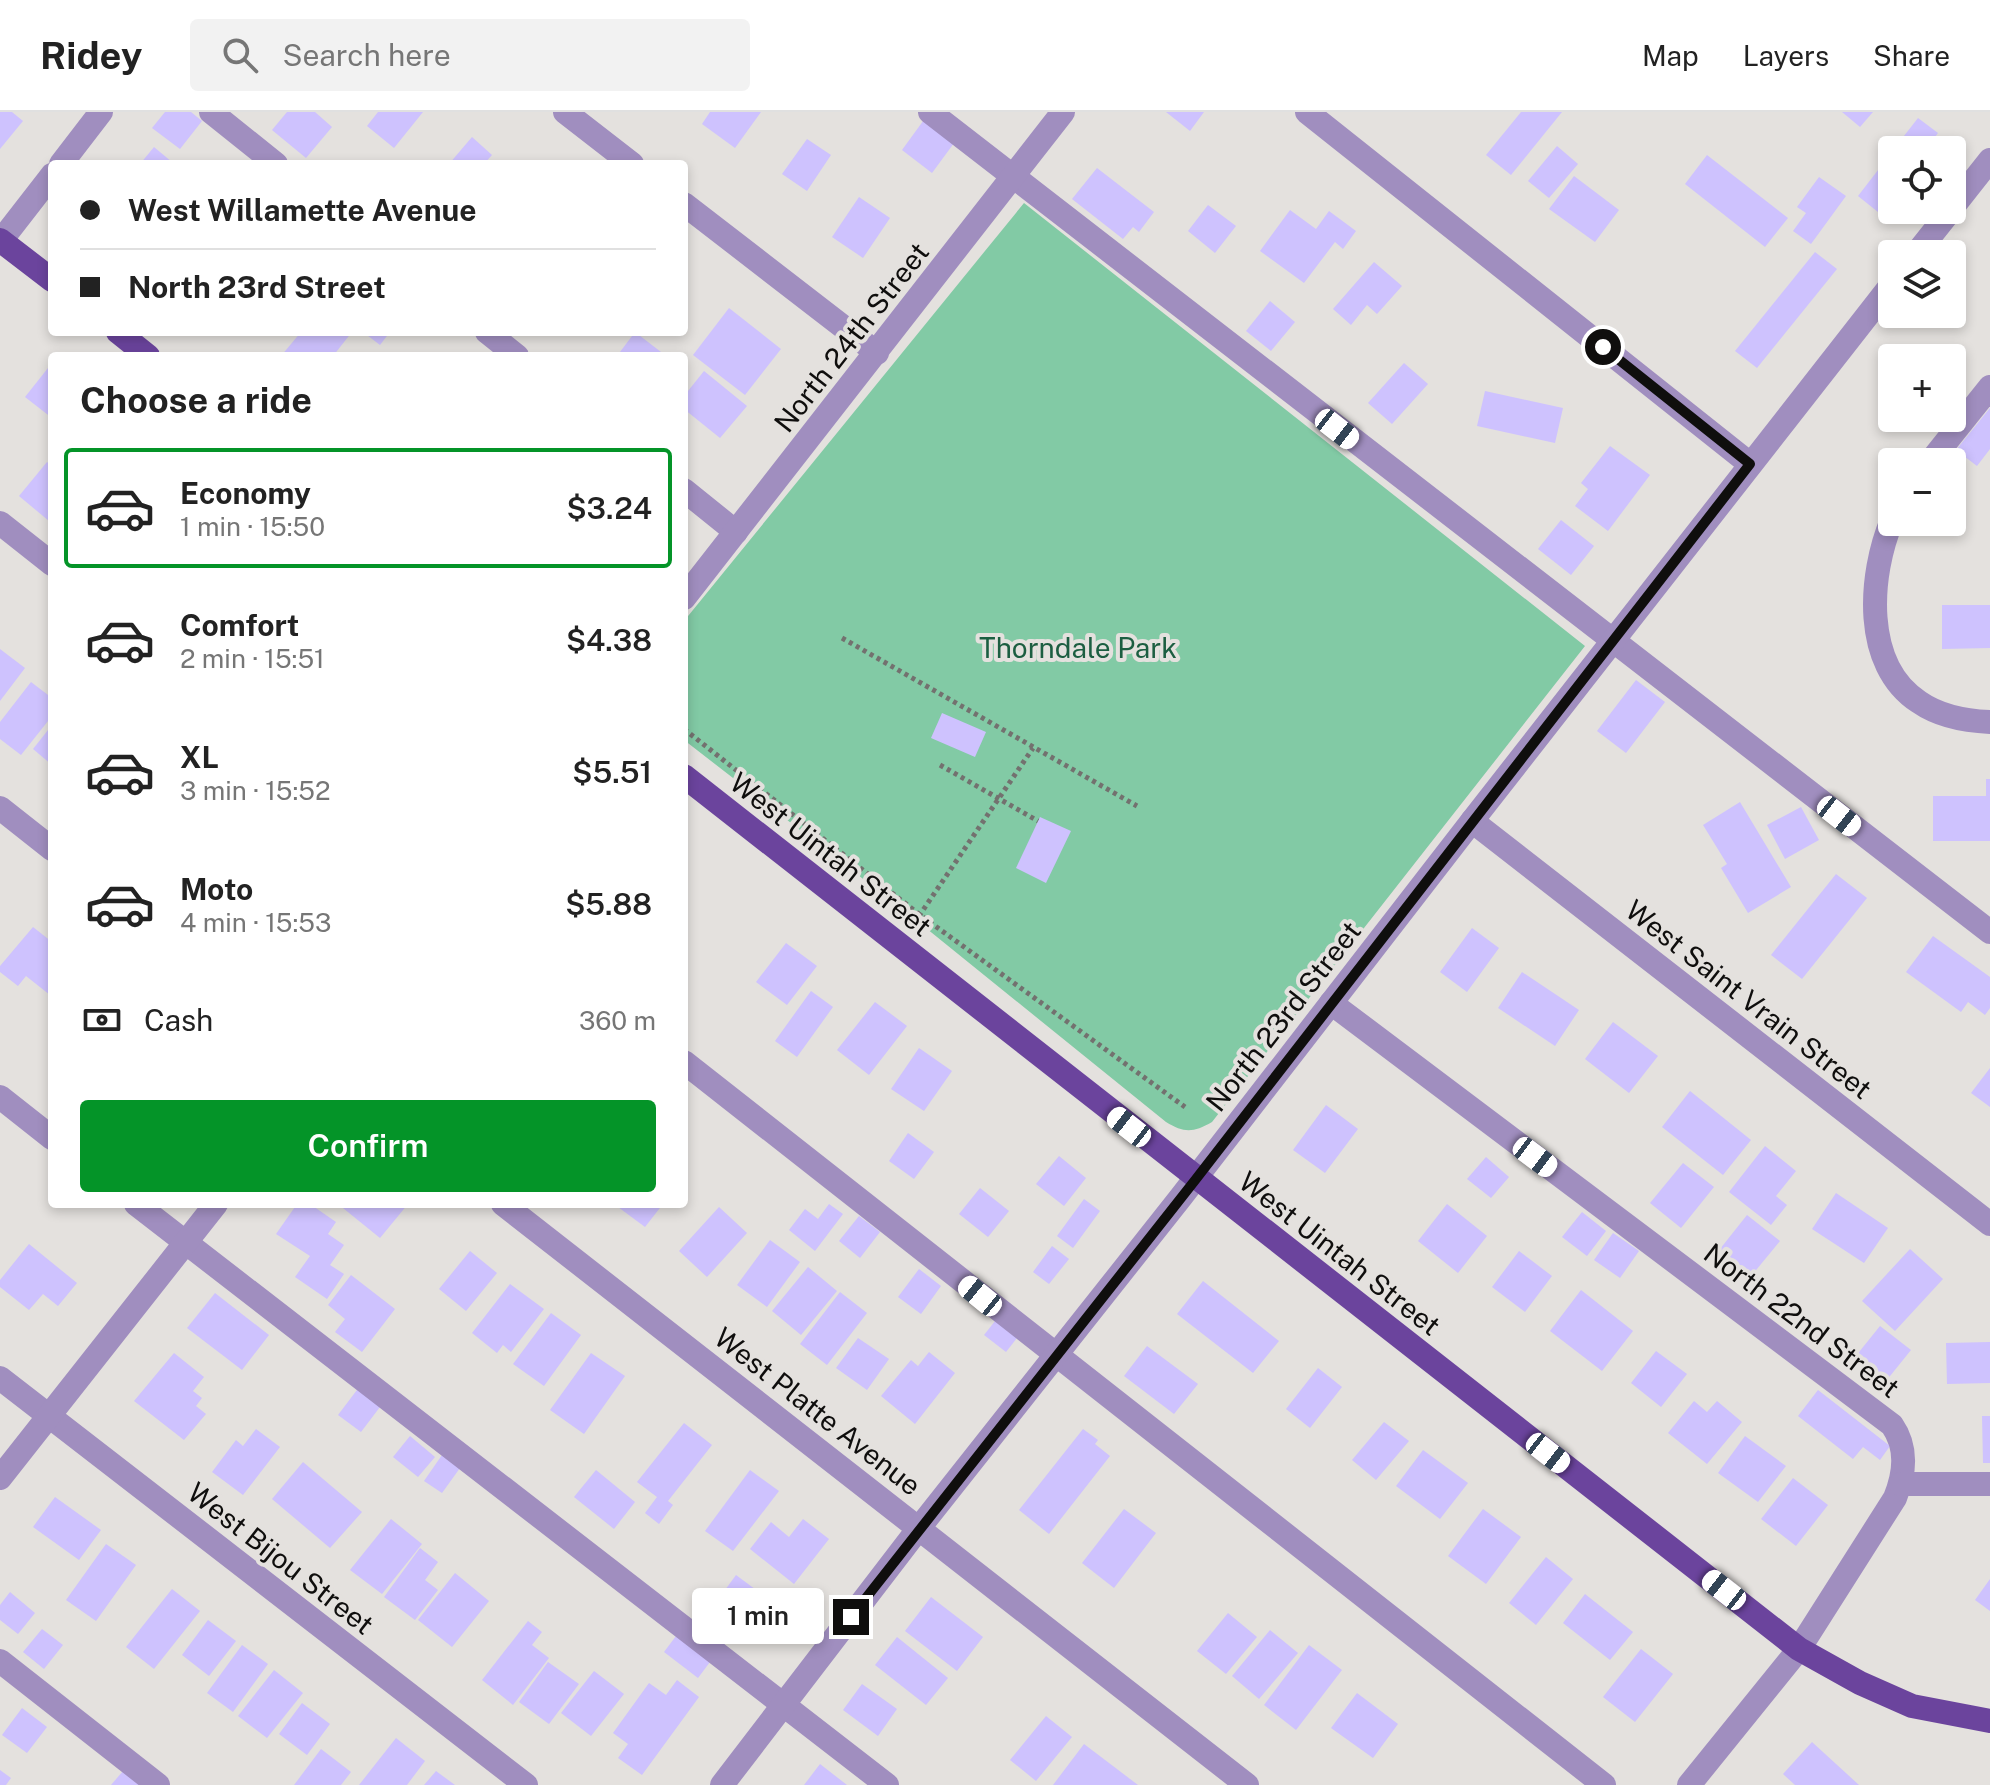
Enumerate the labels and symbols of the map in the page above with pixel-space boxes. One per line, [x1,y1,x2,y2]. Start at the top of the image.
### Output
street label: North 24th Street [767,236,935,438]
route start [1585,329,1621,365]
car [1311,405,1363,453]
park label: Thorndale Park [979,631,1177,664]
street label: West Uintah Street [724,765,938,943]
car [1813,792,1865,840]
street label: West Saint Vrain Street [1619,893,1879,1105]
street label: North 23rd Street [1199,915,1367,1117]
car [1103,1103,1155,1151]
car [1509,1133,1561,1181]
street label: West Uintah Street [1233,1164,1447,1342]
street label: North 22nd Street [1698,1236,1906,1404]
car [954,1272,1006,1320]
street label: West Platte Avenue [708,1320,928,1502]
car [1522,1429,1574,1477]
street label: West Bijou Street [182,1475,380,1641]
car [1698,1566,1750,1614]
callout: 1 min [691,1589,823,1645]
route end [833,1599,869,1635]

